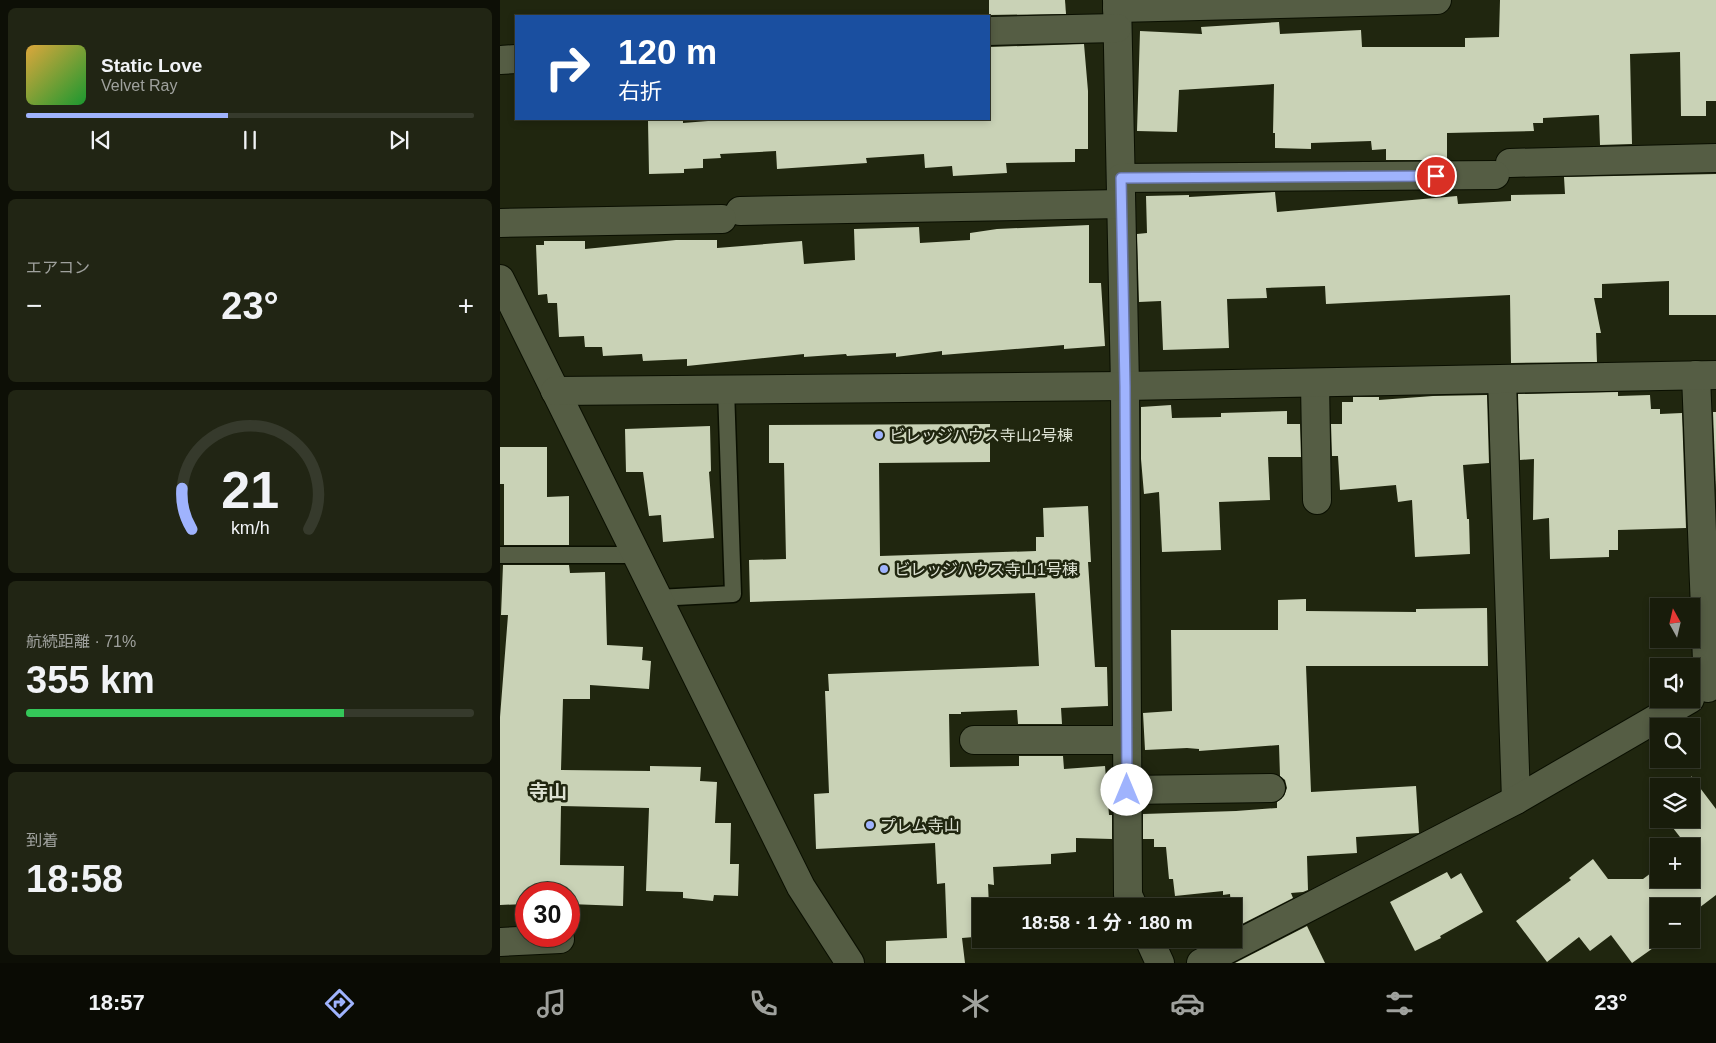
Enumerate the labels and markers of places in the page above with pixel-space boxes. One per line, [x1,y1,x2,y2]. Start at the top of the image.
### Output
pin [1415,155,1457,197]
place label: ビレッジハウス寺山2号棟 [889,427,1073,444]
marker: ビレッジハウス寺山2号棟 [873,429,885,441]
place label: ビレッジハウス寺山1号棟 [894,561,1078,578]
marker: ビレッジハウス寺山1号棟 [878,563,890,575]
place label: プレム寺山 [880,817,960,834]
marker: プレム寺山 [864,819,876,831]

